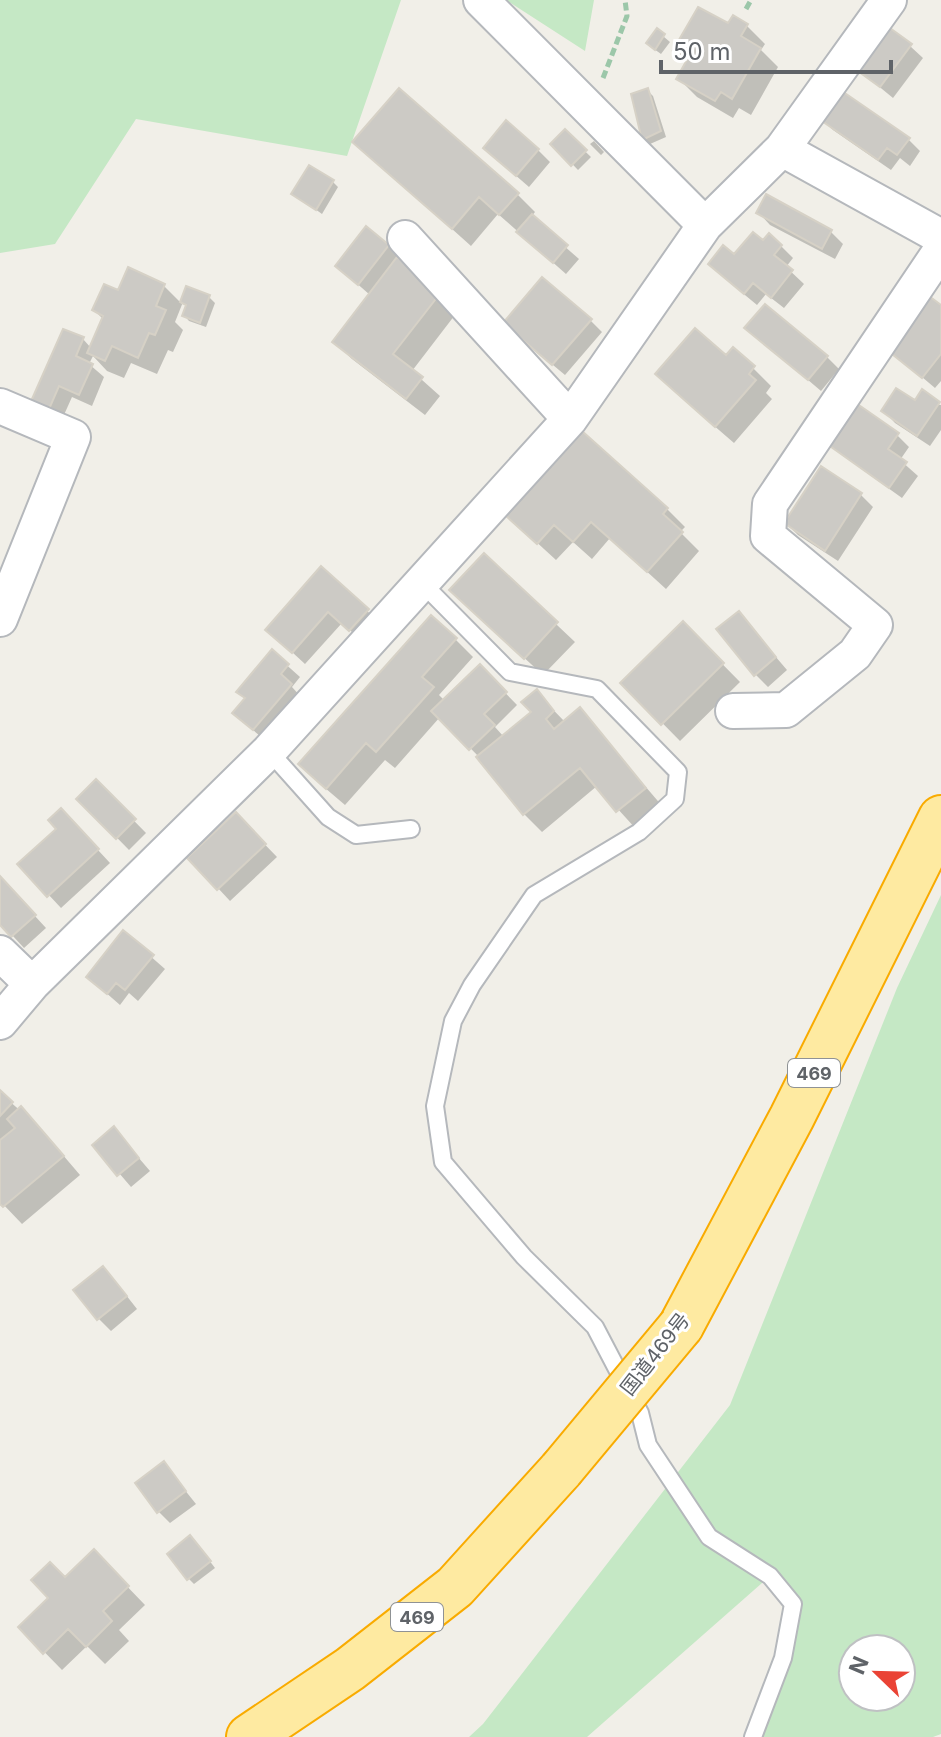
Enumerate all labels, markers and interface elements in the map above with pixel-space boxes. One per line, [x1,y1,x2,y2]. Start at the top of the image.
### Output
scale bar [661,24,891,74]
text: 50 m [673,37,731,66]
road number: 469 [788,1059,840,1087]
street label: 国道469号 [615,1308,695,1400]
road number: 469 [391,1603,443,1631]
north arrow [837,1633,917,1713]
text: N [843,1652,874,1678]

